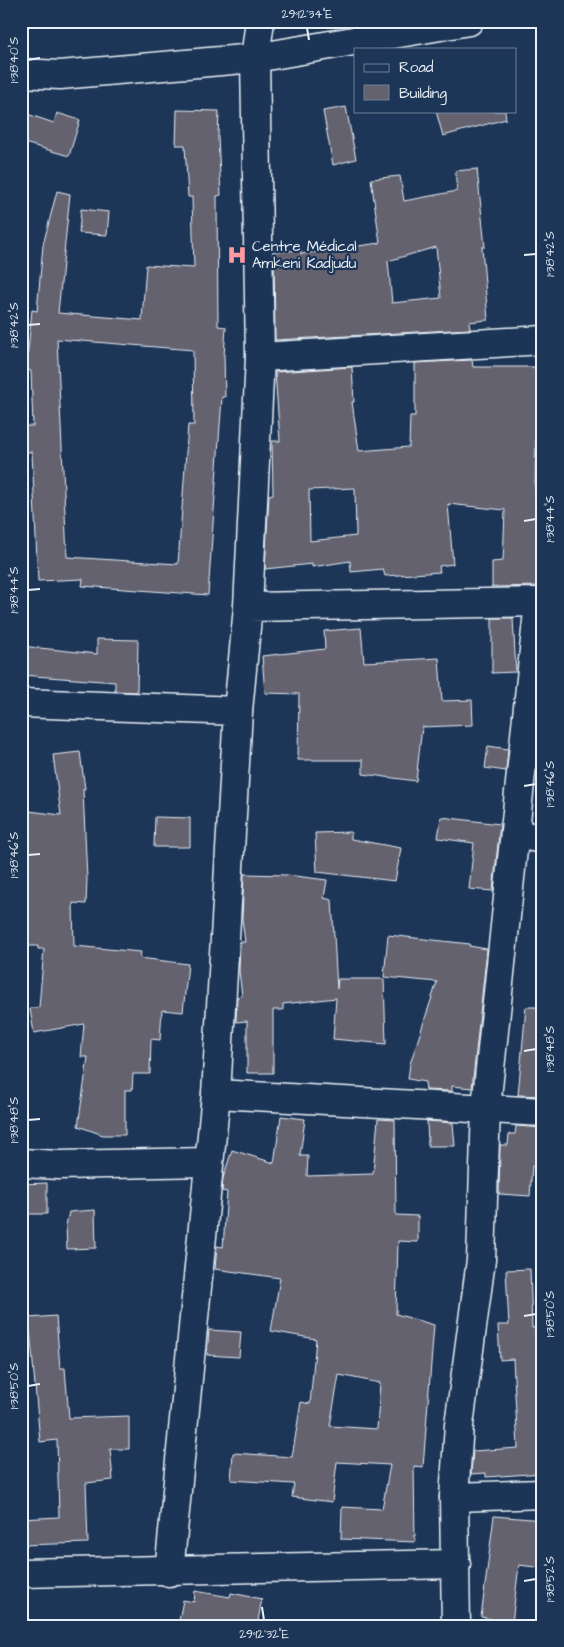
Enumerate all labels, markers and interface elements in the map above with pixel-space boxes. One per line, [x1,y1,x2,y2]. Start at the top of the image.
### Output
text: 29°12'34"E [282,6,332,23]
text: 1°38'40"S [6,37,23,83]
legend [354,48,516,112]
text: Road [399,57,434,78]
text: Building [399,83,447,105]
text: 1°38'42"S [542,231,559,277]
place label: Centre Médical Amkeni Kadjudu [252,236,357,274]
hospital icon: Centre Médical Amkeni Kadjudu [226,244,248,266]
text: 1°38'42"S [6,302,23,348]
text: 1°38'44"S [542,495,559,542]
text: 1°38'44"S [6,566,23,613]
text: 1°38'46"S [542,761,559,807]
text: 1°38'46"S [6,832,23,878]
text: 1°38'48"S [542,1025,559,1072]
text: 1°38'48"S [6,1096,23,1143]
text: 1°38'50"S [542,1290,559,1337]
text: 1°38'50"S [6,1362,23,1409]
text: 1°38'52"S [542,1556,559,1602]
text: 29°12'32"E [239,1626,289,1643]

